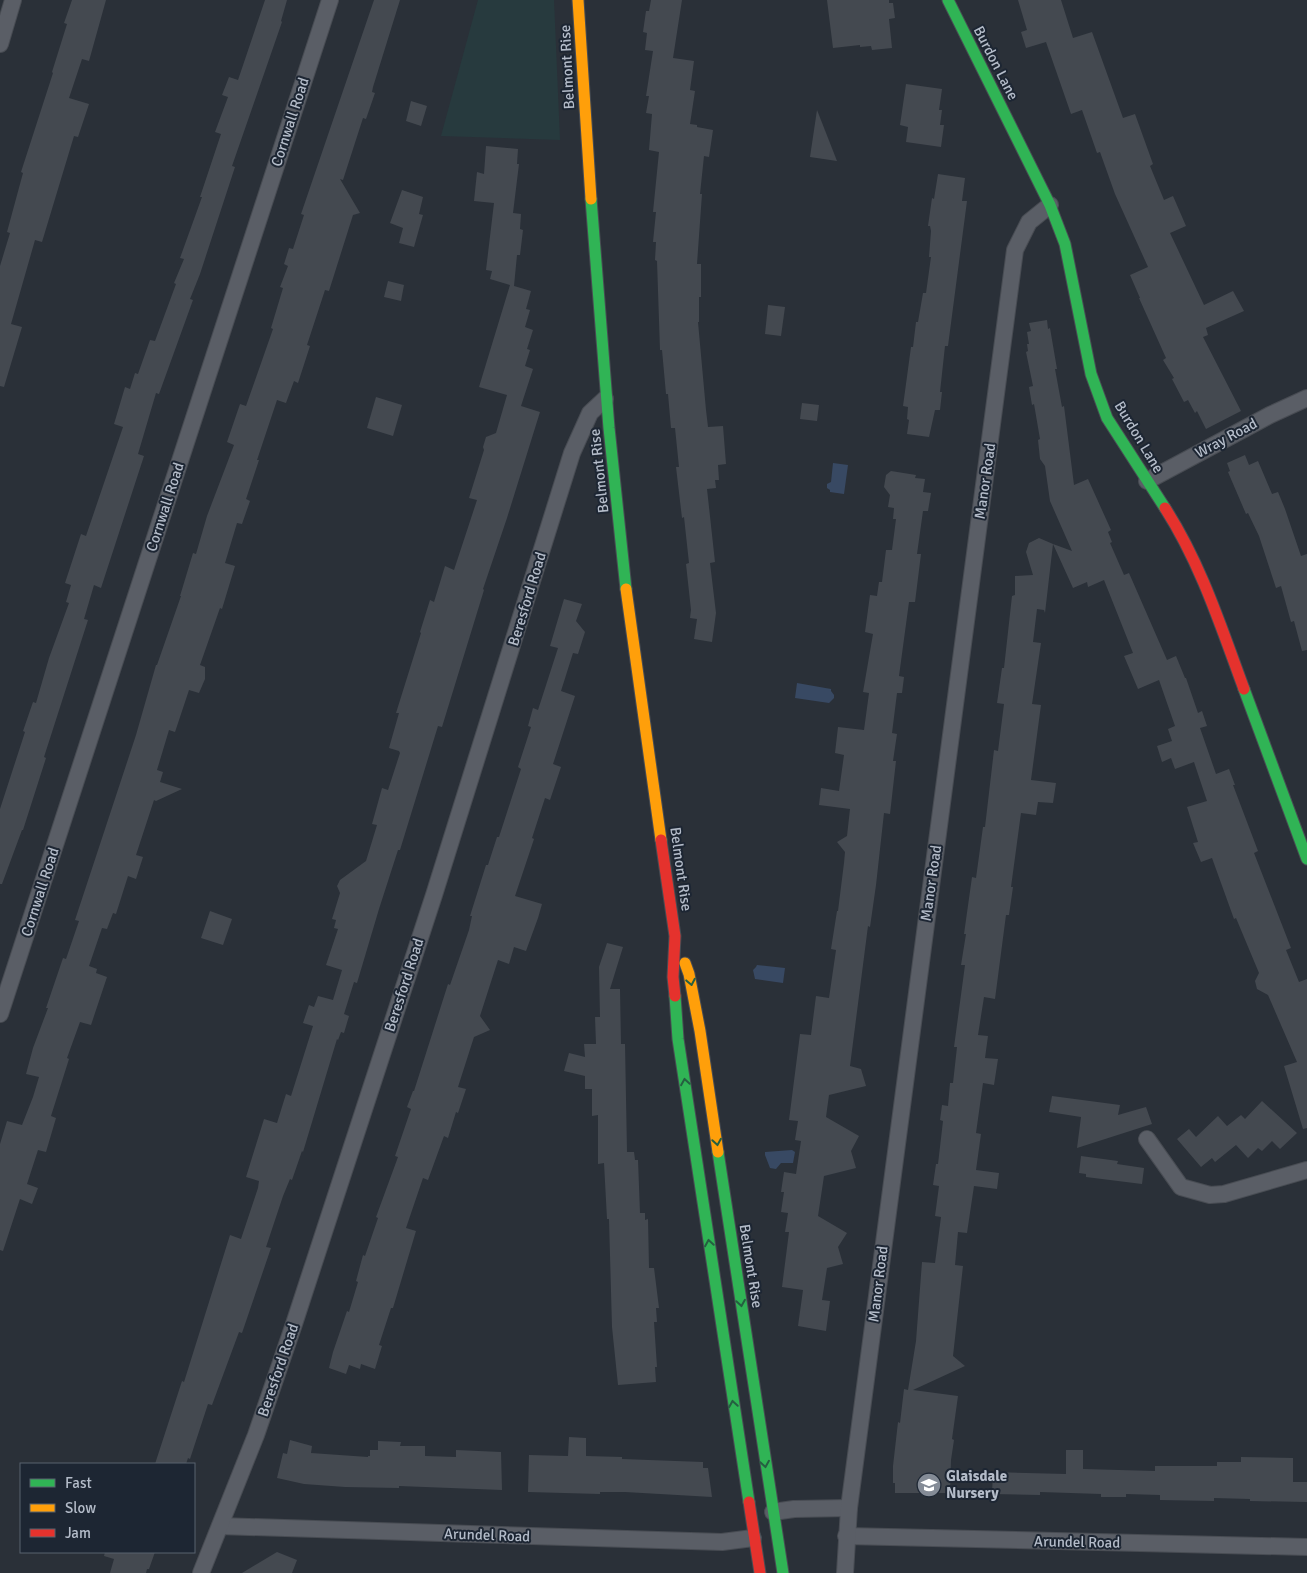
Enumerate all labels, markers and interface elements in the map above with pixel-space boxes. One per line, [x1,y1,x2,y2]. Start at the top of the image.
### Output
street label: Burdon Lane [970,23,1022,103]
street label: Belmont Rise [556,24,578,110]
street label: Cornwall Road [267,75,313,169]
street label: Burdon Lane [1110,398,1168,476]
street label: Wray Road [1192,414,1260,462]
street label: Belmont Rise [586,428,612,514]
street label: Manor Road [971,442,999,520]
street label: Cornwall Road [142,460,188,554]
street label: Beresford Road [504,550,550,648]
street label: Belmont Rise [666,826,696,912]
street label: Manor Road [917,844,945,922]
street label: Cornwall Road [17,845,63,939]
street label: Beresford Road [380,936,428,1034]
one-way arrow [685,978,695,986]
one-way arrow [680,1078,691,1086]
one-way arrow [711,1138,721,1147]
street label: Belmont Rise [735,1223,767,1309]
one-way arrow [704,1239,715,1247]
street label: Manor Road [864,1245,892,1323]
one-way arrow [735,1299,746,1307]
street label: Beresford Road [254,1321,302,1419]
one-way arrow [728,1400,739,1408]
one-way arrow [760,1459,770,1468]
legend [20,1463,195,1553]
place label: Glaisdale Nursery [946,1467,1007,1502]
school or university icon: Glaisdale Nursery [916,1472,942,1498]
text: Fast [65,1474,92,1492]
text: Slow [65,1499,96,1517]
text: Jam [65,1524,91,1542]
street label: Arundel Road [444,1524,531,1546]
street label: Arundel Road [1034,1532,1120,1552]

